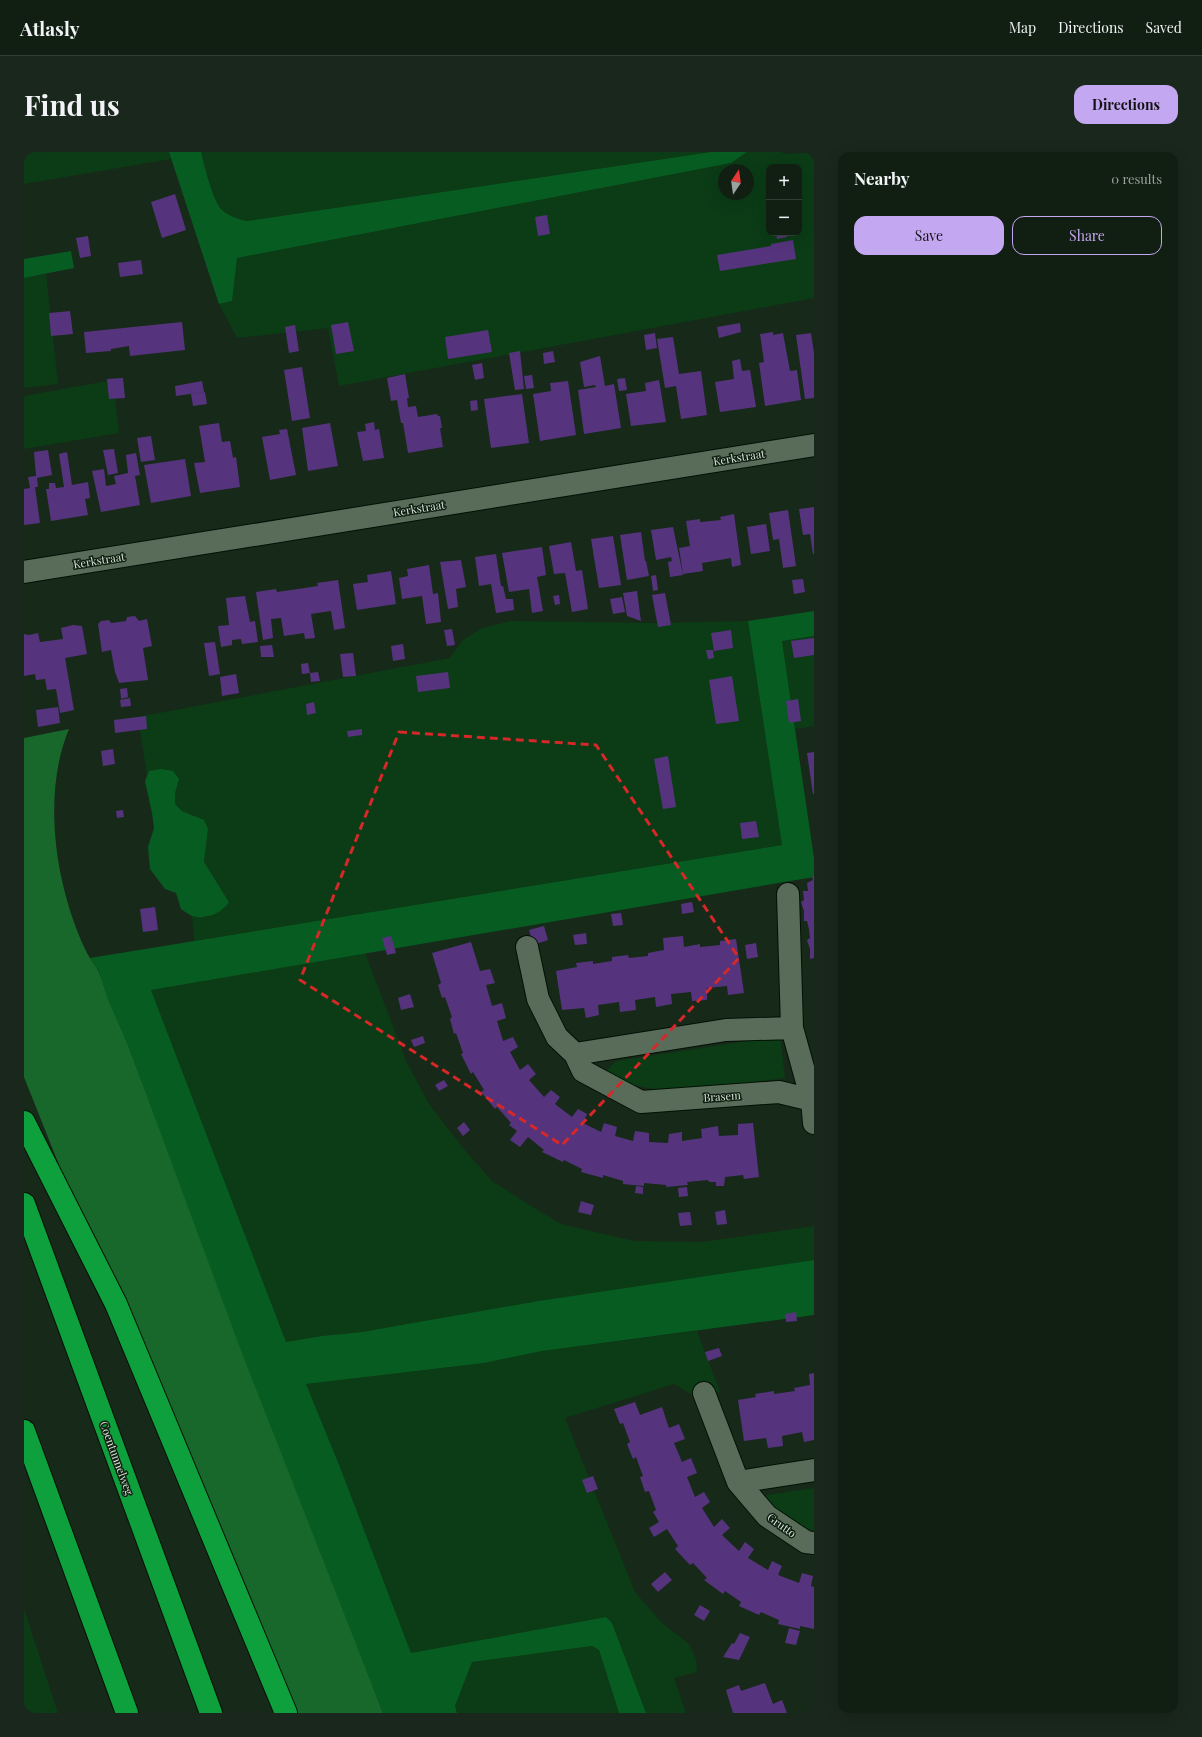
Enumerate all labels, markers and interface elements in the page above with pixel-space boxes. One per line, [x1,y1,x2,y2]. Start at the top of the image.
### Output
text: Atlasly [20,15,80,41]
text: Map [1009,18,1036,37]
text: Directions [1058,18,1124,37]
text: Saved [1146,18,1182,37]
button: Directions [1074,85,1178,124]
text: Find us [24,86,120,123]
north arrow [718,164,754,200]
map controls [766,164,802,236]
button: + [766,164,802,200]
text: Nearby [854,167,909,189]
text: 0 results [1111,170,1162,187]
button: − [766,200,802,236]
button: Save [854,216,1004,255]
button: Share [1012,216,1162,255]
street label: Kerkstraat [712,446,766,468]
street label: Kerkstraat [392,497,446,519]
street label: Kerkstraat [72,549,126,571]
street label: Brasem [703,1087,741,1105]
street label: Coentunnelweg [97,1419,137,1497]
street label: Grutto [764,1509,800,1541]

